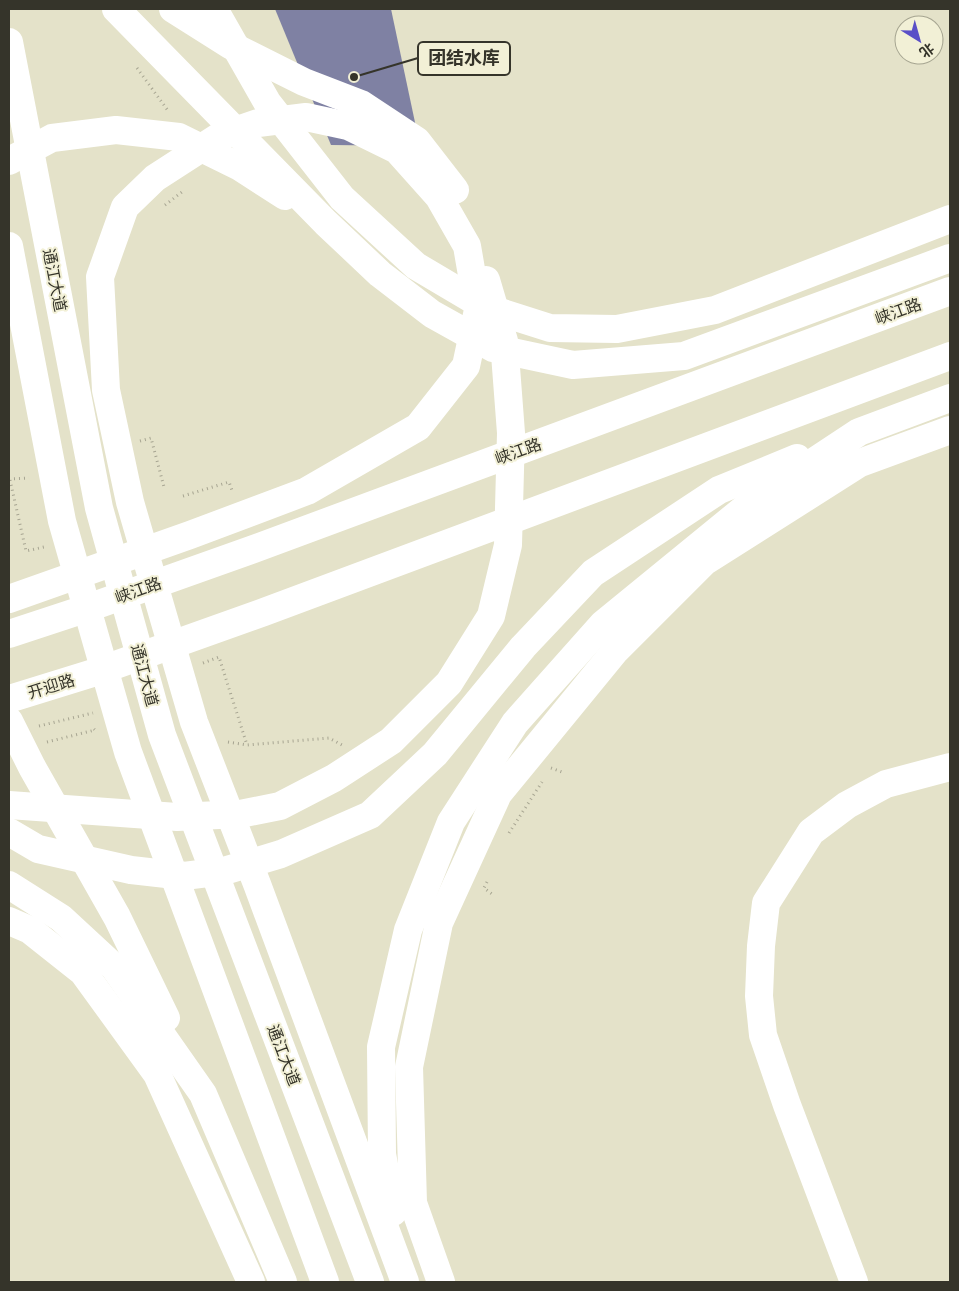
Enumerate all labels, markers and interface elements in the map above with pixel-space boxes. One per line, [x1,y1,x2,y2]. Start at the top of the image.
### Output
north arrow [894,15,944,65]
text: 北 [916,40,937,61]
callout: 团结水库 [418,42,510,75]
text: 团结水库 [428,47,500,68]
street label: 通江大道 [39,247,70,313]
street label: 峡江路 [872,294,924,329]
street label: 峡江路 [492,434,544,469]
street label: 峡江路 [112,573,164,608]
street label: 通江大道 [127,642,162,709]
street label: 开迎路 [25,670,77,703]
street label: 通江大道 [263,1022,304,1088]

